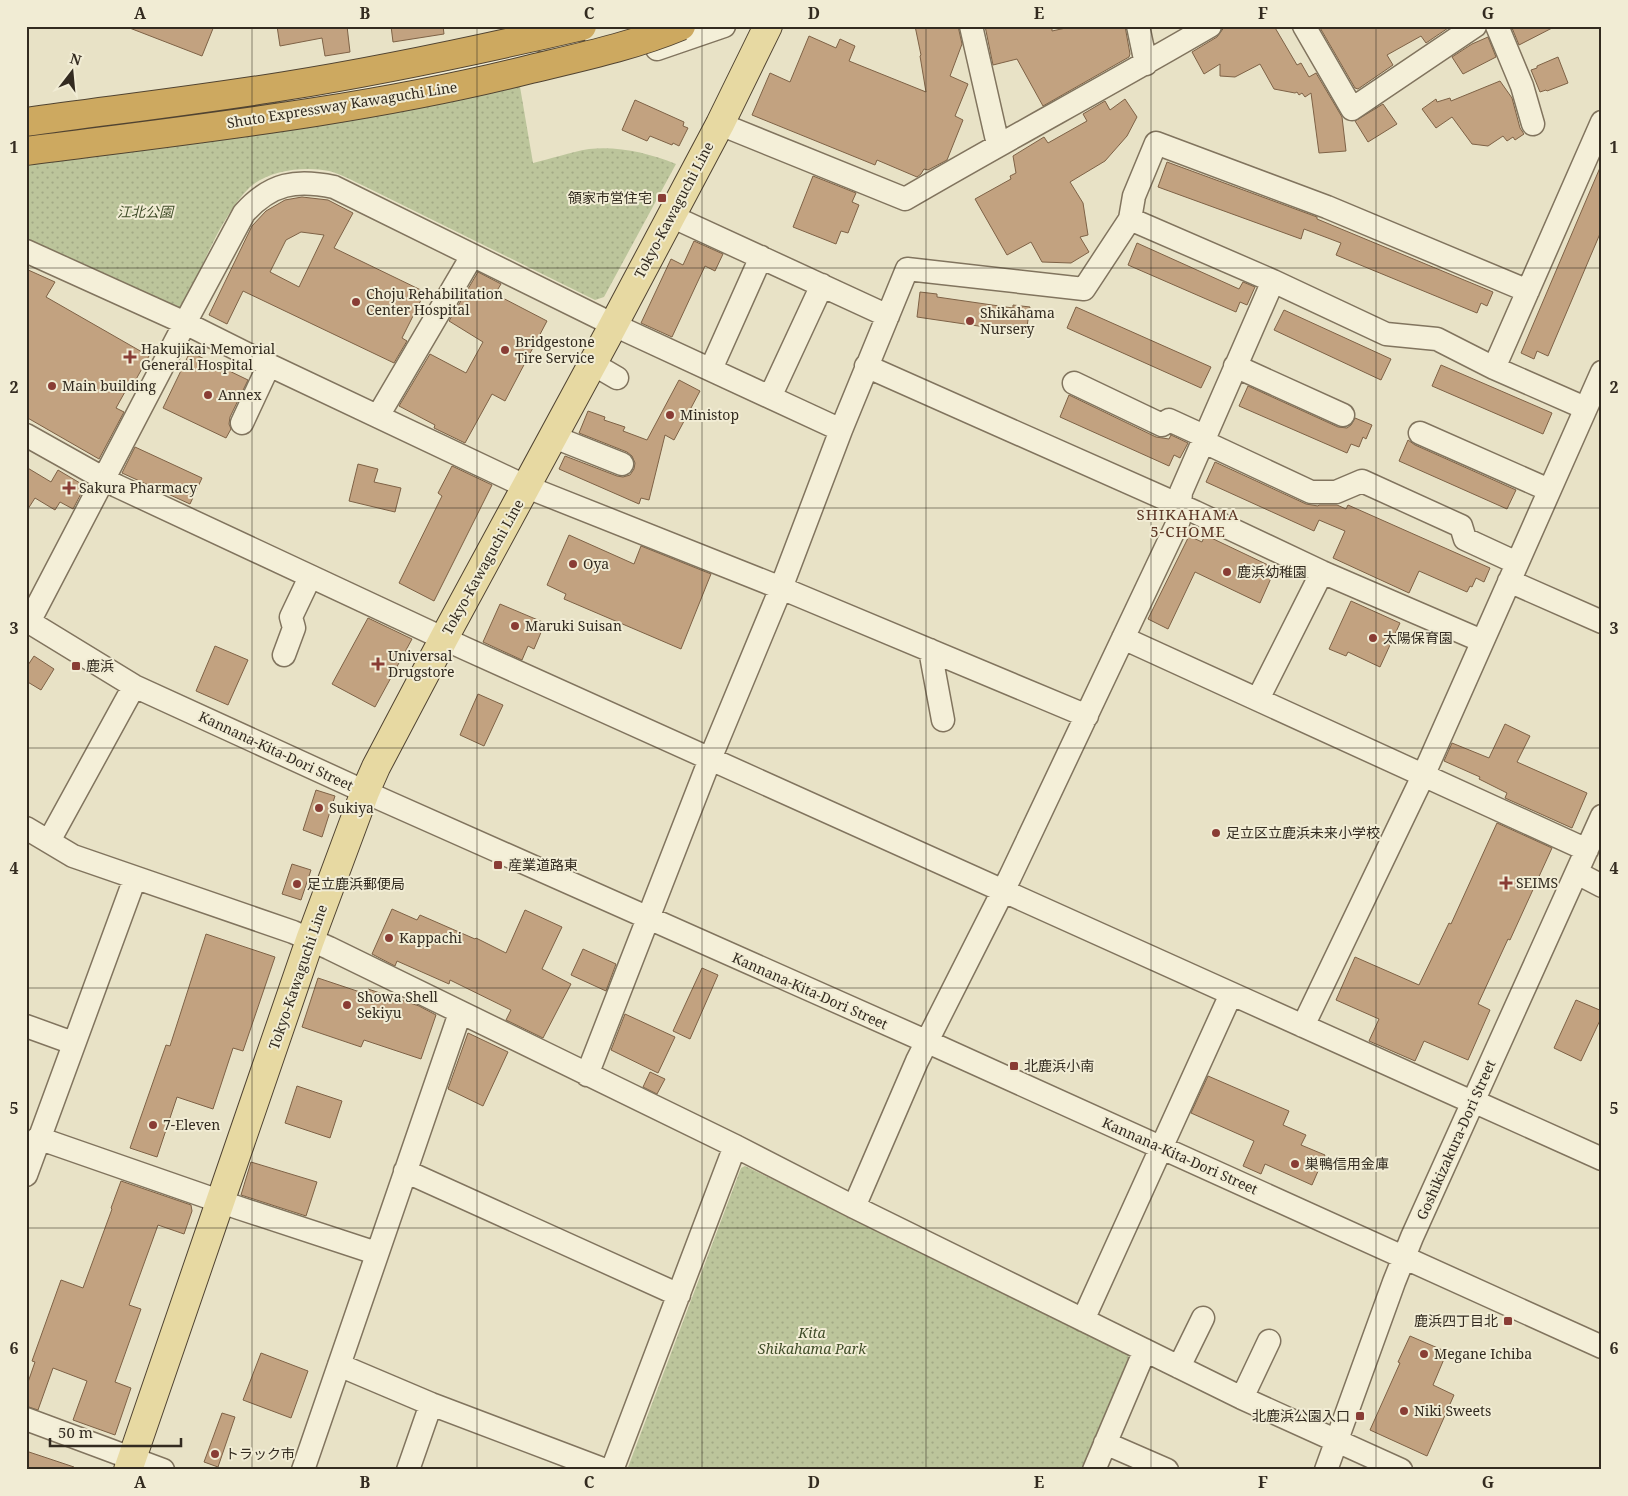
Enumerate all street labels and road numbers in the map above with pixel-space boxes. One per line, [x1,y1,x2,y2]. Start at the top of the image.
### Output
street label: Shuto Expressway Kawaguchi Line [225,77,459,132]
street label: Tokyo-Kawaguchi Line [629,138,718,281]
street label: Tokyo-Kawaguchi Line [437,496,528,638]
street label: Kannana-Kita-Dori Street [196,706,357,795]
street label: Tokyo-Kawaguchi Line [264,902,331,1052]
street label: Kannana-Kita-Dori Street [729,948,891,1033]
street label: Goshikizakura-Dori Street [1412,1057,1499,1223]
street label: Kannana-Kita-Dori Street [1099,1113,1261,1198]

